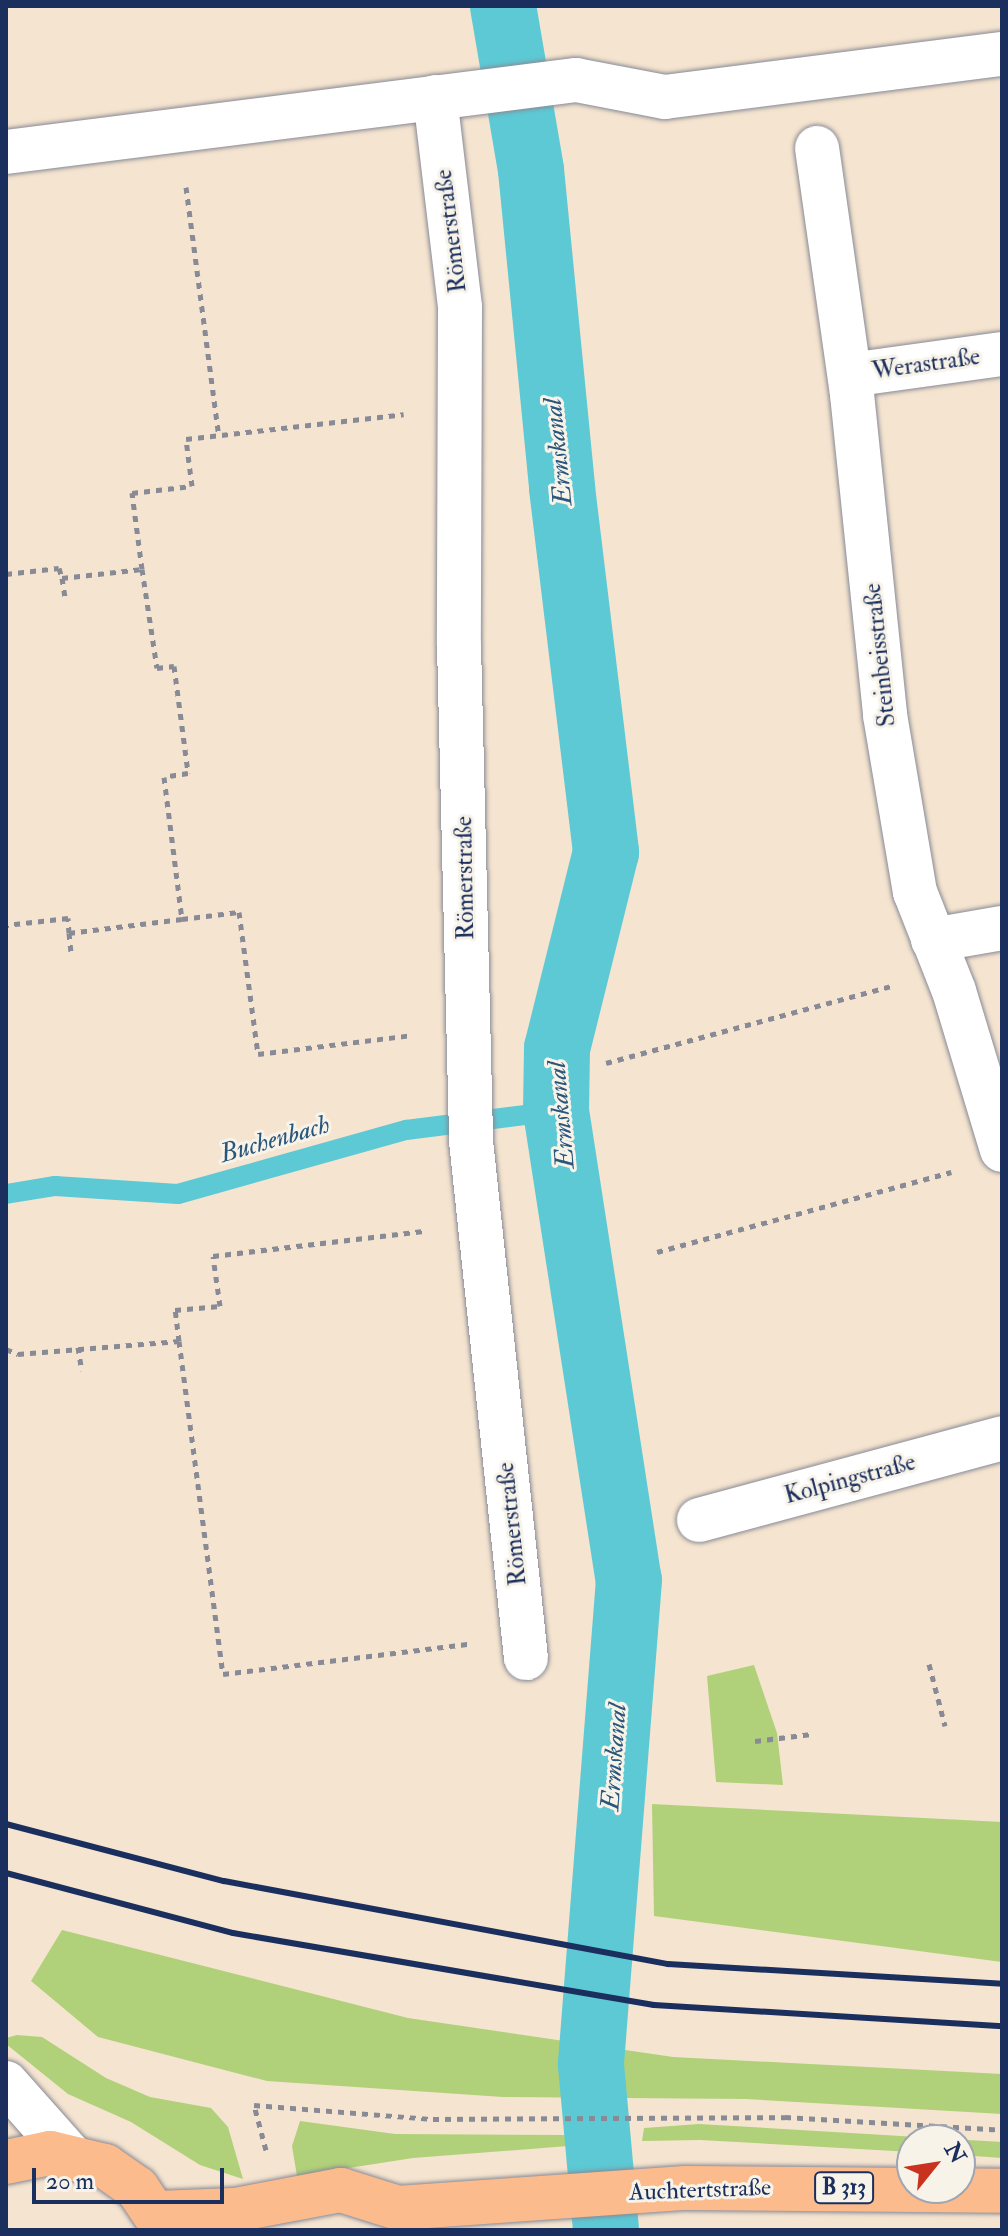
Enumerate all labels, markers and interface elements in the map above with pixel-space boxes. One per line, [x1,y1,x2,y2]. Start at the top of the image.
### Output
street label: Römerstraße [429,168,473,294]
street label: Werastraße [870,342,982,386]
water label: Ermskanal [538,397,580,507]
street label: Steinbeisstraße [858,582,902,728]
street label: Römerstraße [450,816,480,940]
water label: Ermskanal [542,1060,582,1170]
water label: Buchenbach [216,1109,334,1171]
street label: Kolpingstraße [781,1448,919,1510]
street label: Römerstraße [491,1461,533,1587]
water label: Ermskanal [596,1702,634,1812]
north arrow [896,2124,976,2204]
text: N [938,2137,972,2169]
scale bar [36,2152,228,2202]
text: 20 m [46,2166,94,2197]
road number: B 313 [814,2170,874,2206]
street label: Auchtertstraße [629,2173,771,2207]

